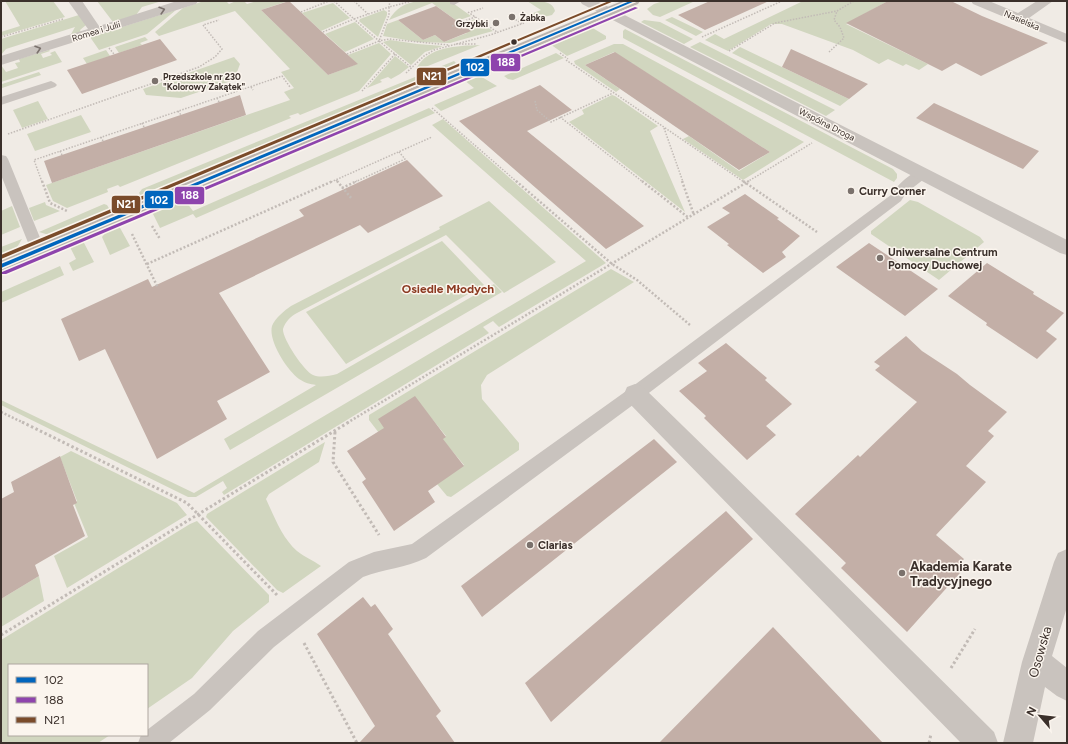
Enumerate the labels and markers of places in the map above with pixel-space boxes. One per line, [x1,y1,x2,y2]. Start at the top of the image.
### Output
place label: Żabka [520,11,545,23]
marker: Żabka [507,12,517,22]
place label: Grzybki [456,18,488,29]
marker: Grzybki [491,18,501,28]
unlabelled marker [509,37,519,47]
place label: Przedszkole nr 230 "Kolorowy Zakątek" [163,71,246,92]
marker: Przedszkole nr 230 "Kolorowy Zakątek" [150,76,160,86]
place label: Curry Corner [859,185,926,198]
marker: Curry Corner [846,186,856,196]
place label: Uniwersalne Centrum Pomocy Duchowej [888,246,998,272]
marker: Uniwersalne Centrum Pomocy Duchowej [875,253,885,263]
place label: Clarias [538,539,573,552]
marker: Clarias [525,540,535,550]
place label: Akademia Karate Tradycyjnego [910,559,1012,589]
marker: Akademia Karate Tradycyjnego [897,568,907,578]

